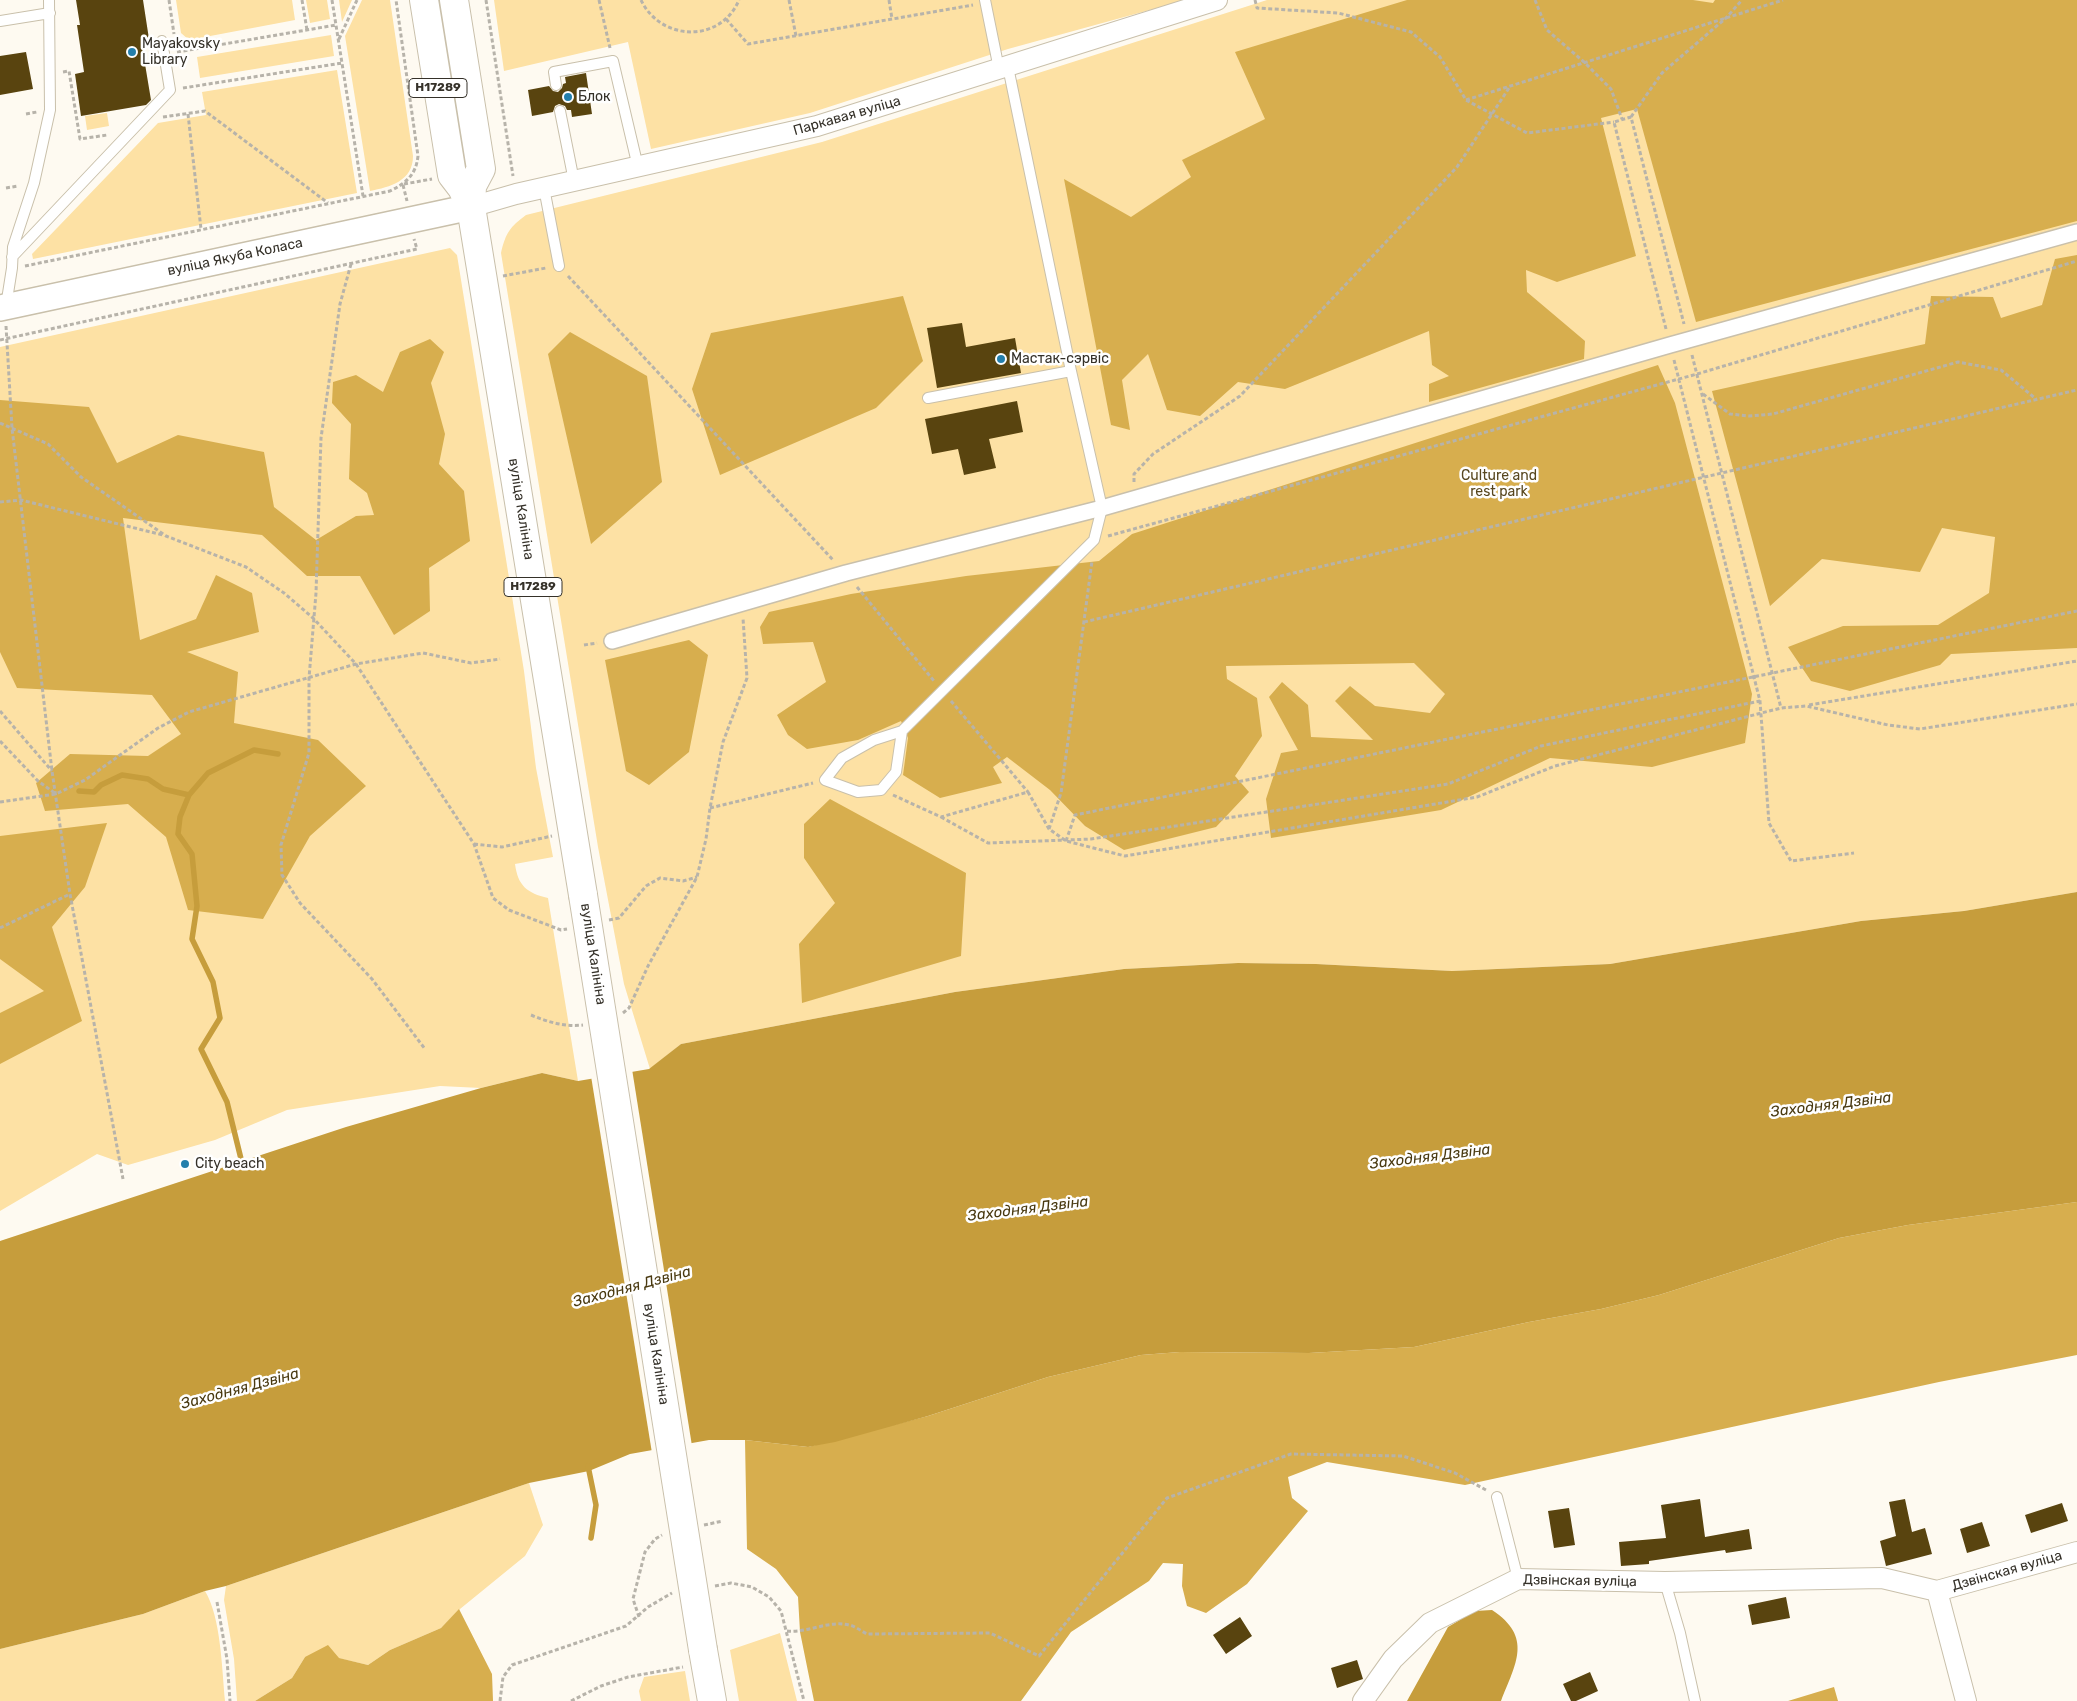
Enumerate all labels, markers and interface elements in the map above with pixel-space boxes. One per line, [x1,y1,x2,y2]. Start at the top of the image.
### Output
place label: Mayakovsky Library [142,36,220,68]
marker: Mayakovsky Library [126,46,138,58]
road number: Н17289 [409,78,467,98]
place label: Блок [578,89,611,105]
marker: Блок [562,91,574,103]
street label: Паркавая вуліца [791,93,903,139]
street label: вуліца Якуба Коласа [166,234,304,280]
place label: Мастак-сэрвіс [1011,351,1109,367]
marker: Мастак-сэрвіс [995,353,1007,365]
street label: вуліца Калініна [505,457,537,561]
park label: Culture and rest park [1461,468,1537,501]
road number: Н17289 [504,578,562,596]
street label: вуліца Калініна [577,902,609,1006]
water label: Заходняя Дзвіна [1770,1089,1892,1121]
water label: Заходняя Дзвіна [1369,1141,1491,1173]
place label: City beach [195,1156,264,1172]
marker: City beach [179,1158,191,1170]
water label: Заходняя Дзвіна [967,1193,1089,1225]
water label: Заходняя Дзвіна [571,1263,693,1311]
street label: вуліца Калініна [640,1302,672,1406]
water label: Заходняя Дзвіна [179,1365,301,1413]
street label: Дзвінская вуліца [1950,1547,2064,1595]
street label: Дзвінская вуліца [1523,1572,1637,1590]

